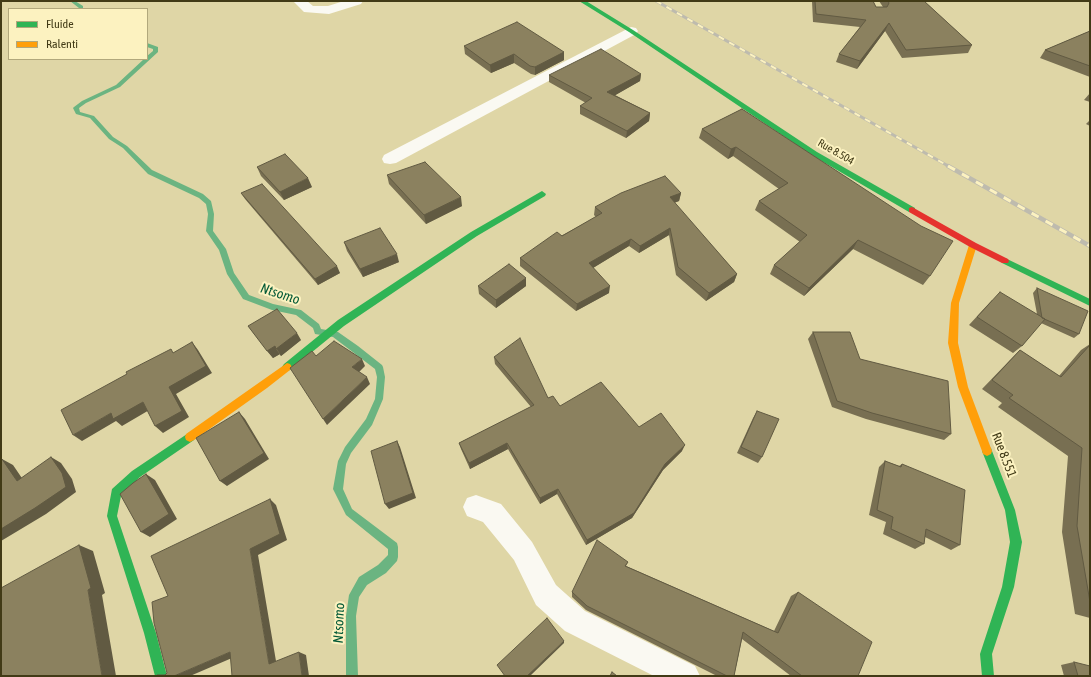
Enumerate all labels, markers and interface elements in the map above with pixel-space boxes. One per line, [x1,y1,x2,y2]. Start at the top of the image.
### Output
legend [8,8,148,60]
text: Fluide [46,17,74,31]
text: Ralenti [46,37,78,51]
street label: Rue 8.504 [815,136,857,168]
water label: Ntsomo [258,280,302,308]
street label: Rue 8.551 [988,430,1020,480]
water label: Ntsomo [330,602,348,644]

